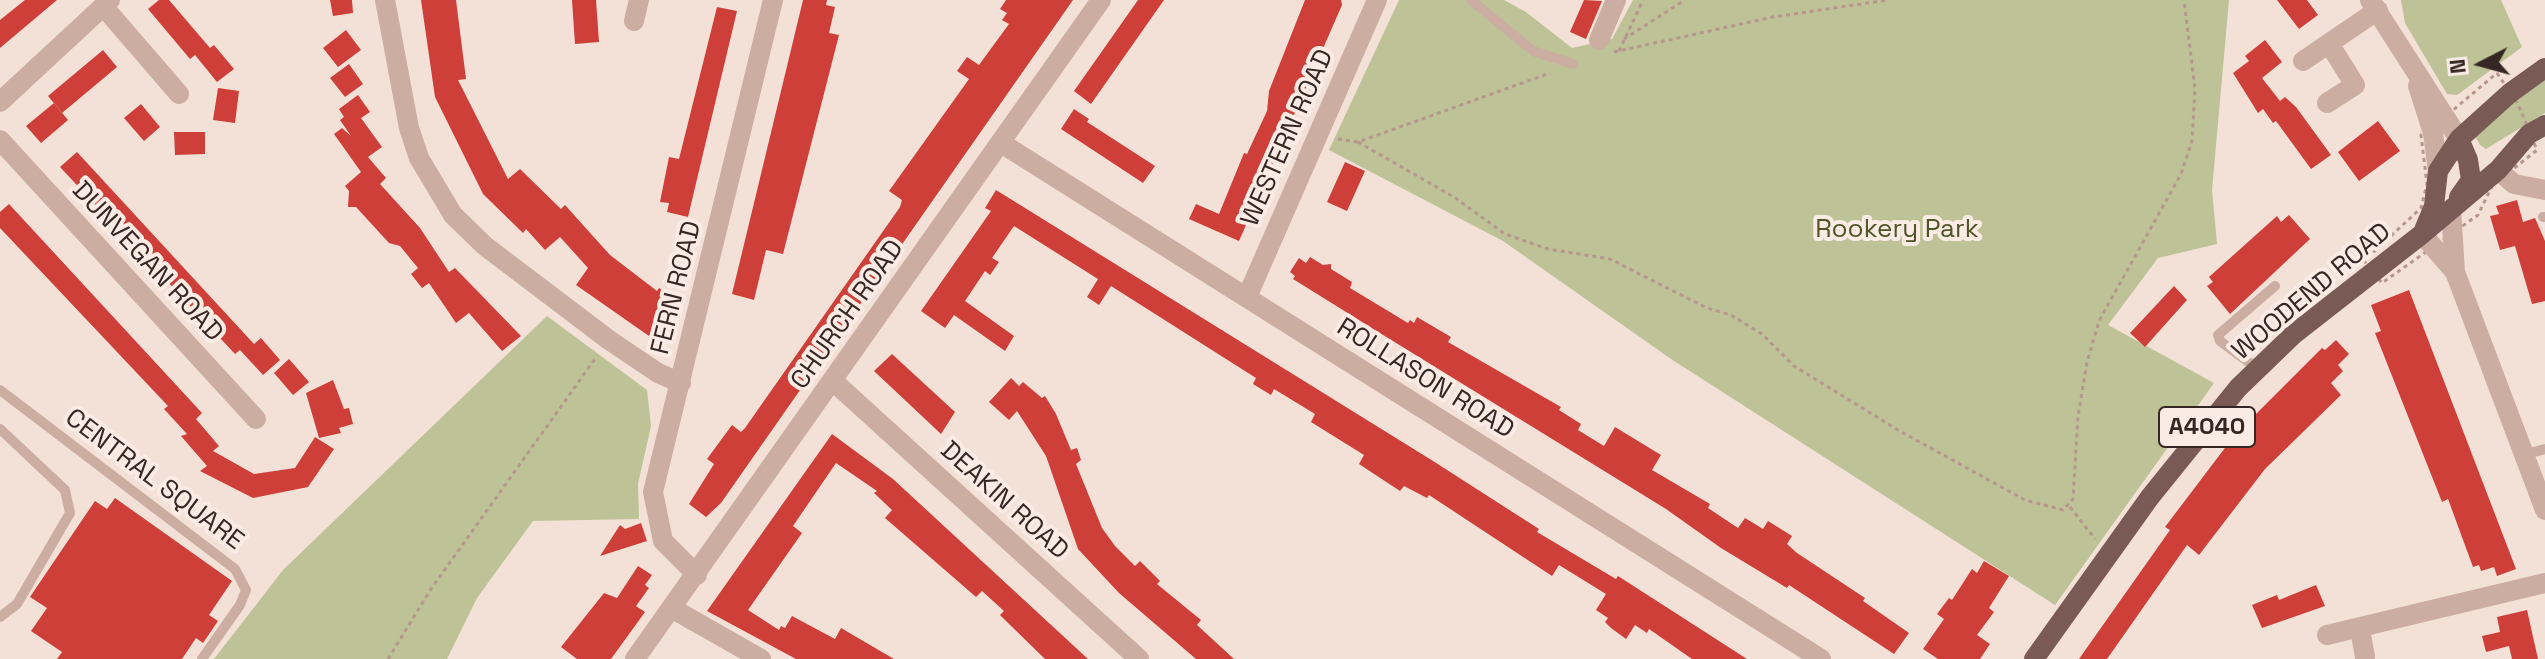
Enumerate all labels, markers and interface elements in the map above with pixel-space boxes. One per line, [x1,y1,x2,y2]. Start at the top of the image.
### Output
north arrow [2441,24,2521,104]
street label: WESTERN ROAD [1235,45,1341,231]
text: N [2442,58,2472,75]
street label: DUNVEGAN ROAD [65,176,229,348]
park label: Rookery Park [1815,214,1979,246]
street label: WOODEND ROAD [2227,217,2397,367]
street label: FERN ROAD [645,218,709,358]
street label: CHURCH ROAD [785,234,911,396]
street label: ROLLASON ROAD [1331,312,1519,446]
street label: CENTRAL SQUARE [59,403,249,557]
road number: A4040 [2159,407,2255,447]
street label: DEAKIN ROAD [934,435,1074,567]

